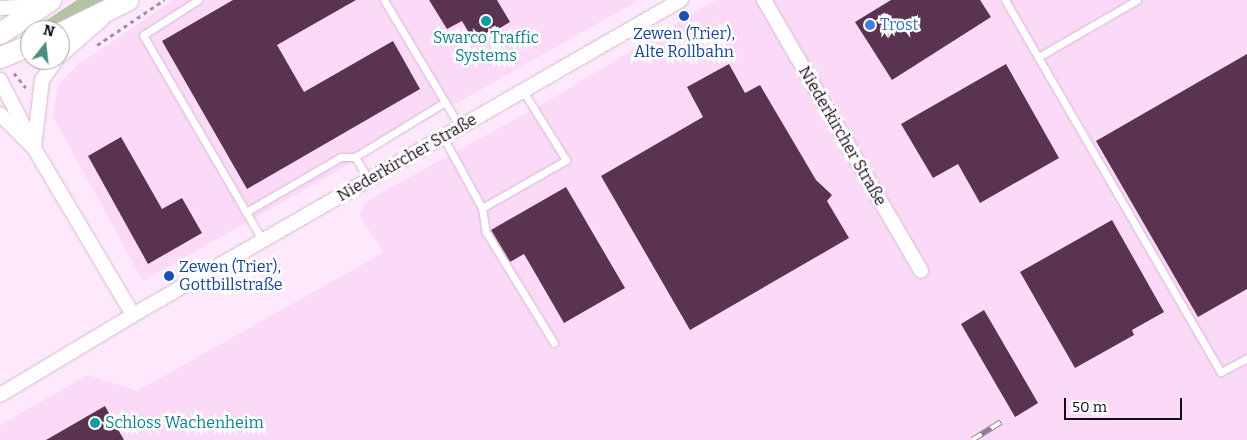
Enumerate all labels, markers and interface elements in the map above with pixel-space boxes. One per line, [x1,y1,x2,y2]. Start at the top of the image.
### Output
marker: Zewen (Trier), Alte Rollbahn [678,10,690,22]
marker: Swarco Traffic Systems [480,15,492,27]
place label: Trost [880,15,918,35]
marker: Trost [864,19,876,31]
north arrow [20,20,70,70]
text: N [41,21,57,41]
place label: Zewen (Trier), Alte Rollbahn [633,24,735,62]
place label: Swarco Traffic Systems [433,28,539,66]
street label: Niederkircher Straße [794,63,890,209]
street label: Niederkircher Straße [334,110,480,206]
place label: Zewen (Trier), Gottbillstraße [179,257,282,295]
marker: Zewen (Trier), Gottbillstraße [163,270,175,282]
scale bar [1067,388,1184,420]
text: 50 m [1072,398,1107,416]
place label: Schloss Wachenheim [105,413,264,433]
marker: Schloss Wachenheim [89,417,101,429]

